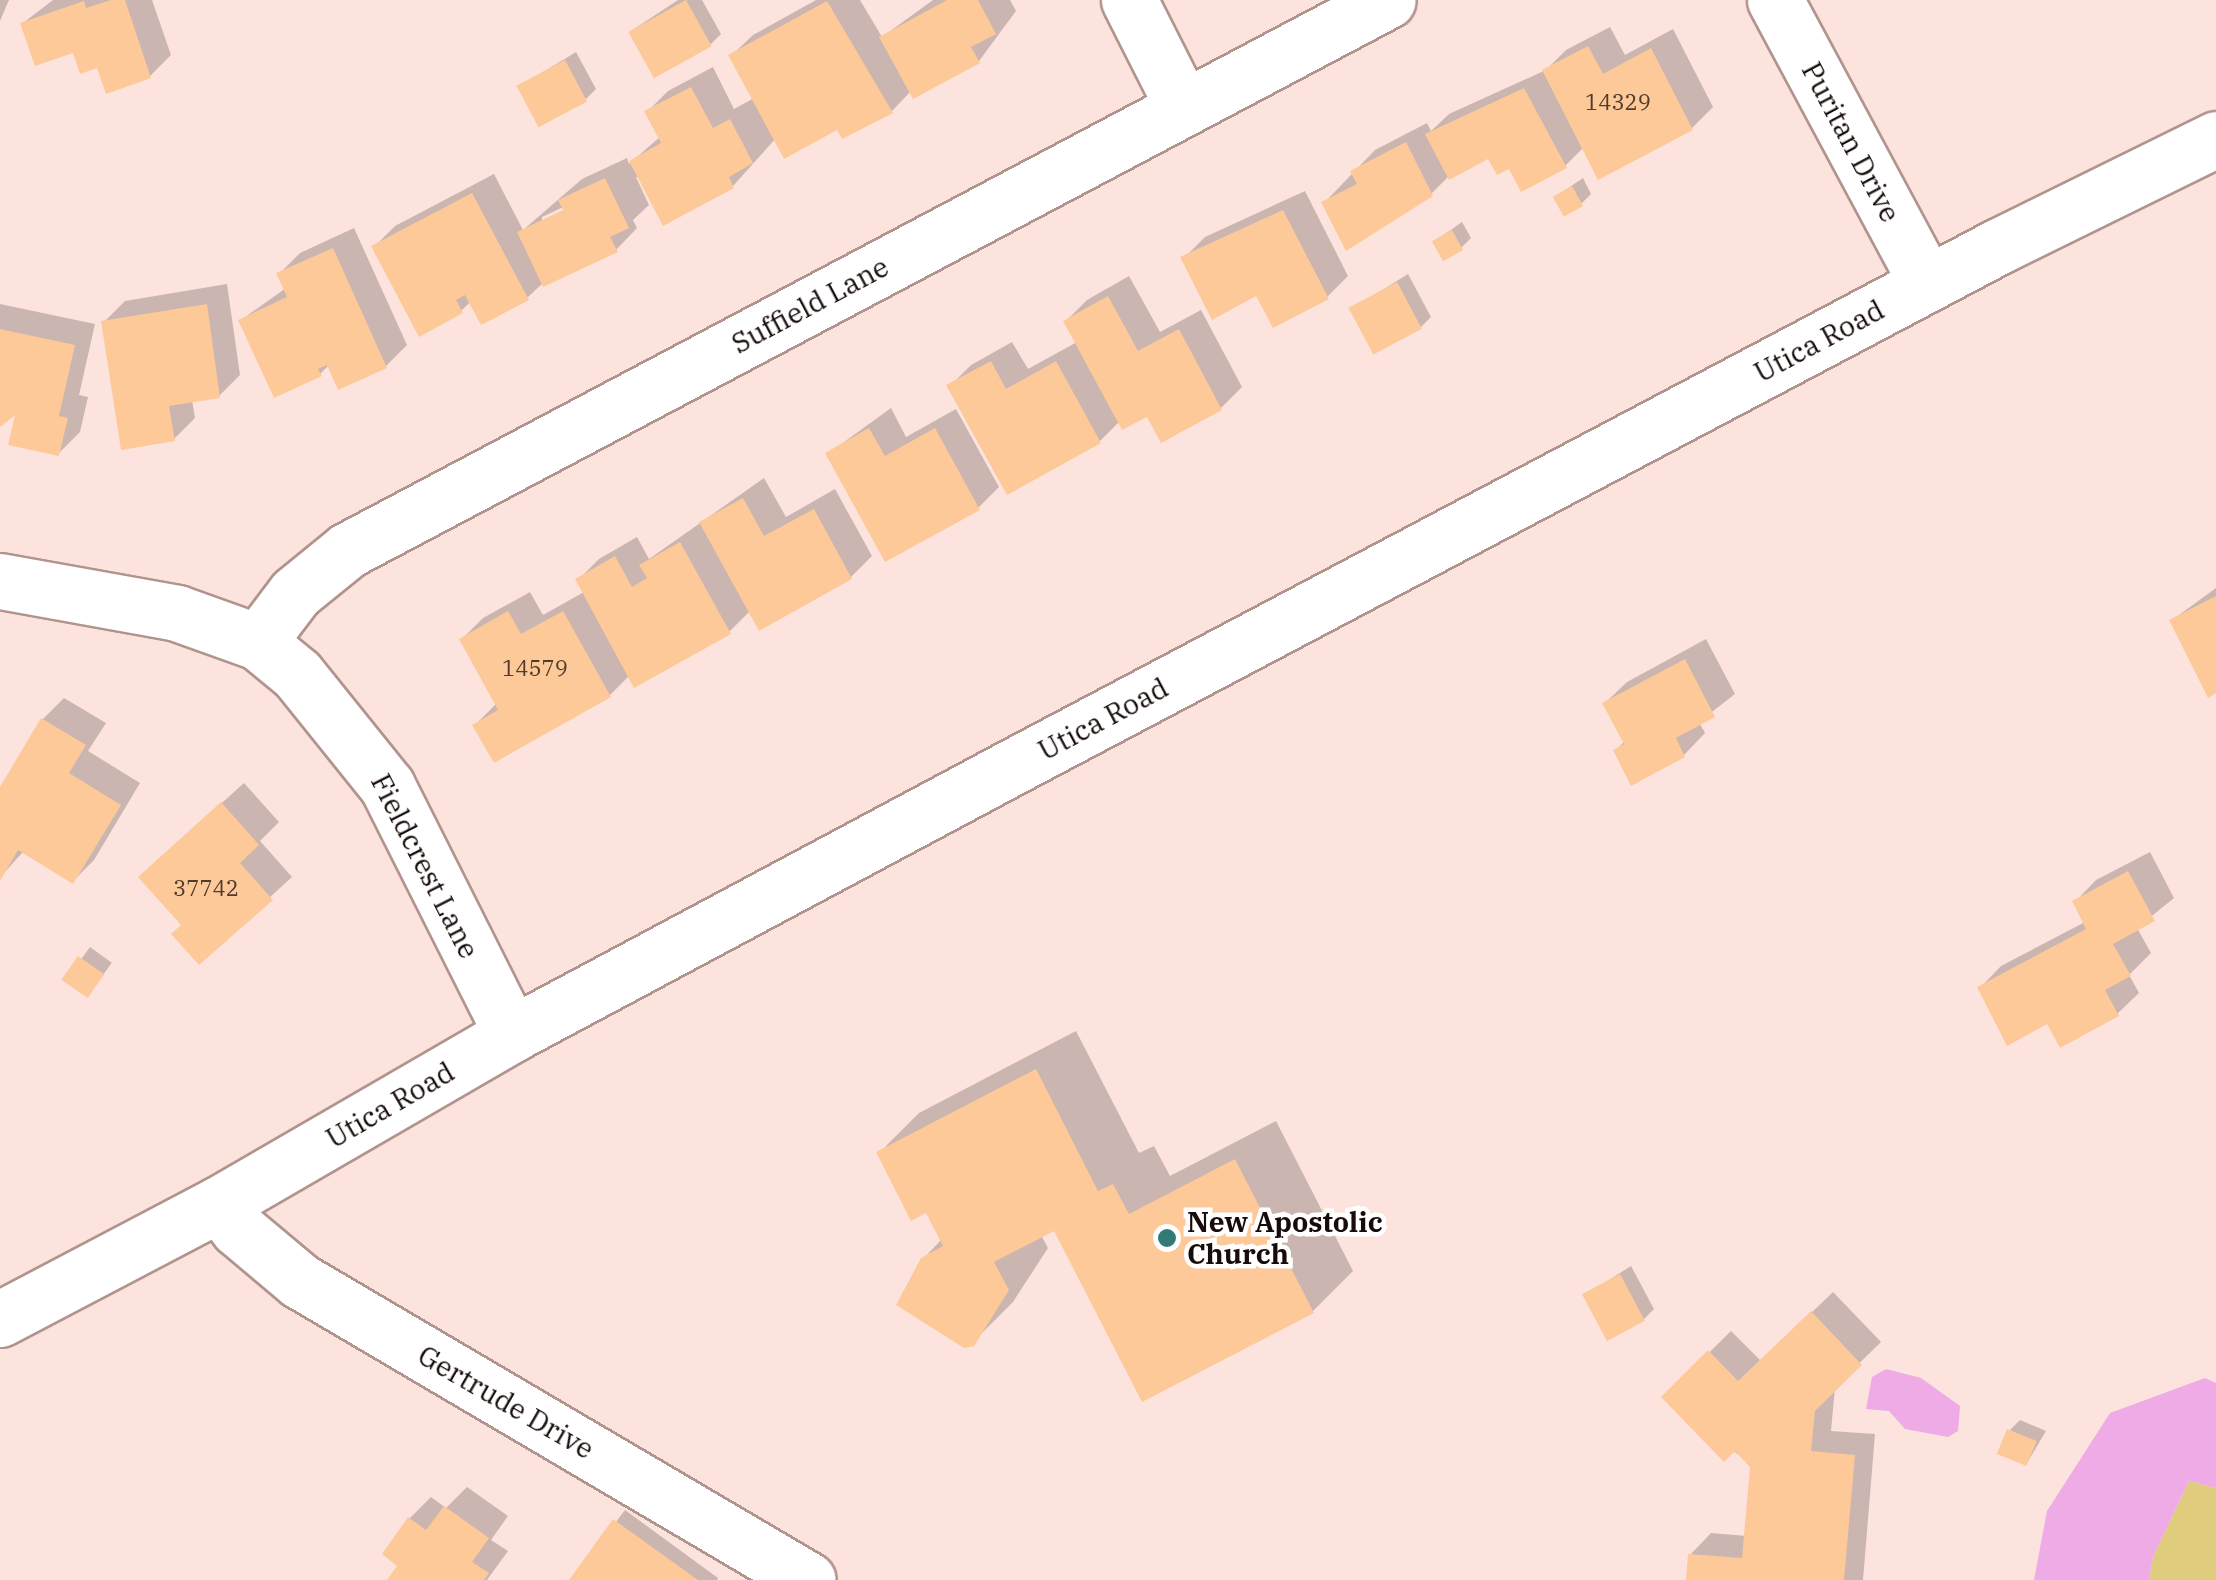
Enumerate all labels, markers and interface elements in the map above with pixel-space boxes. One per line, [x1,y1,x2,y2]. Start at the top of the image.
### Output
street label: Puritan Drive [1795,56,1907,228]
house number: 14329 [1585,89,1651,115]
street label: Suffield Lane [726,250,894,360]
street label: Utica Road [1748,293,1890,389]
house number: 14579 [502,655,568,681]
street label: Utica Road [1032,671,1174,767]
street label: Fieldcrest Lane [364,768,486,964]
house number: 37742 [173,875,239,901]
street label: Utica Road [320,1055,460,1155]
place label: New Apostolic Church [1187,1205,1383,1271]
marker: New Apostolic Church [1156,1227,1178,1249]
street label: Gertrude Drive [412,1338,600,1466]

